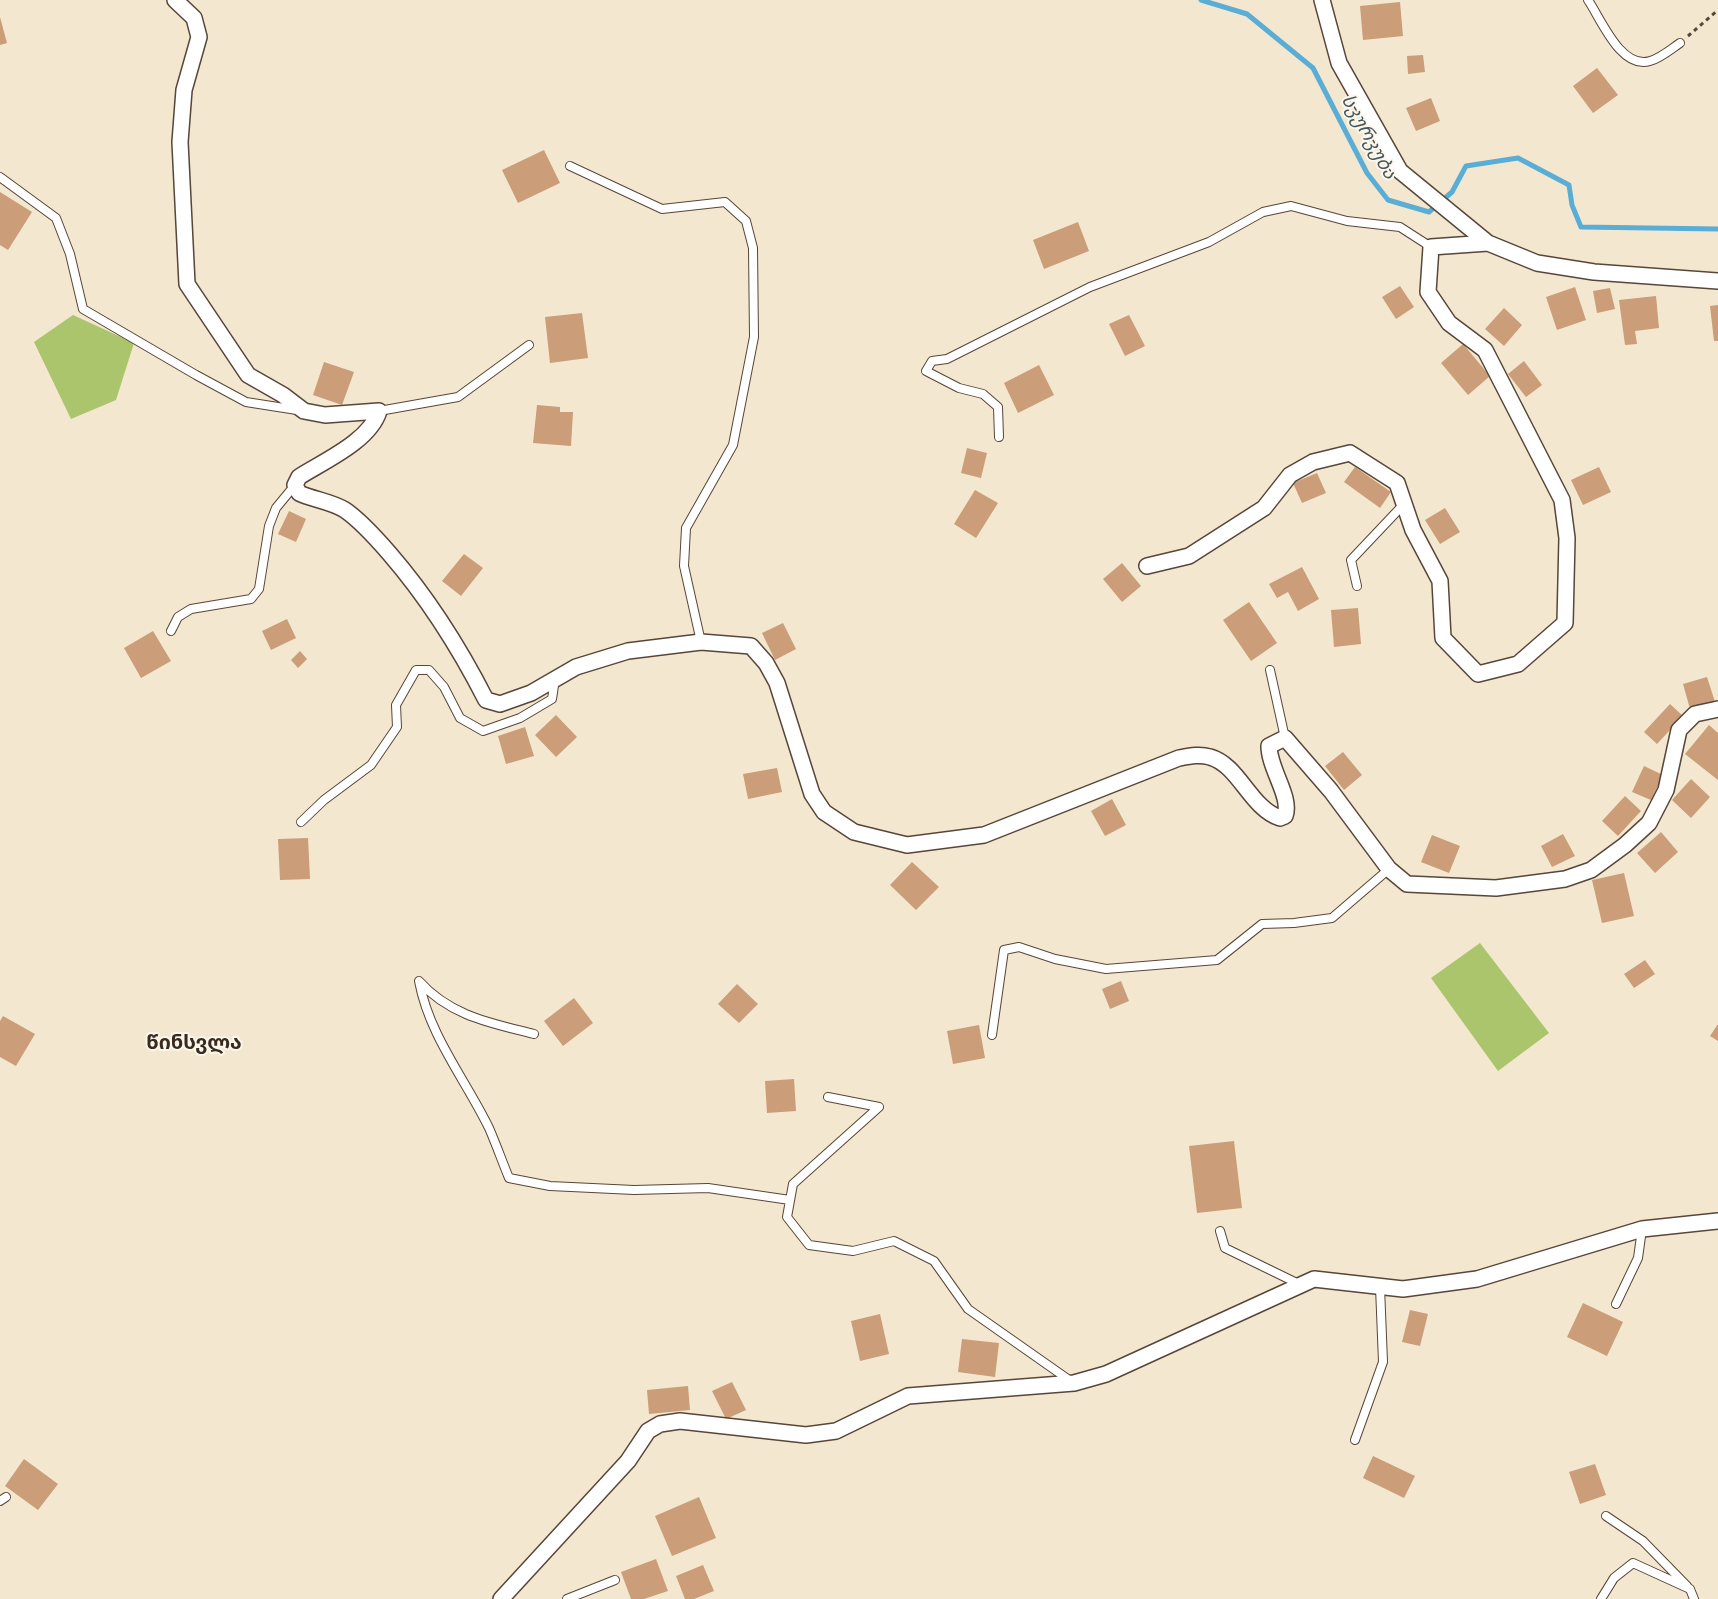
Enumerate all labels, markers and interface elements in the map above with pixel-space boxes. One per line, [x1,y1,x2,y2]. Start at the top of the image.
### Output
water label: სკურკუბა [1335,91,1401,183]
district label: წინსვლა [146,1032,242,1056]

